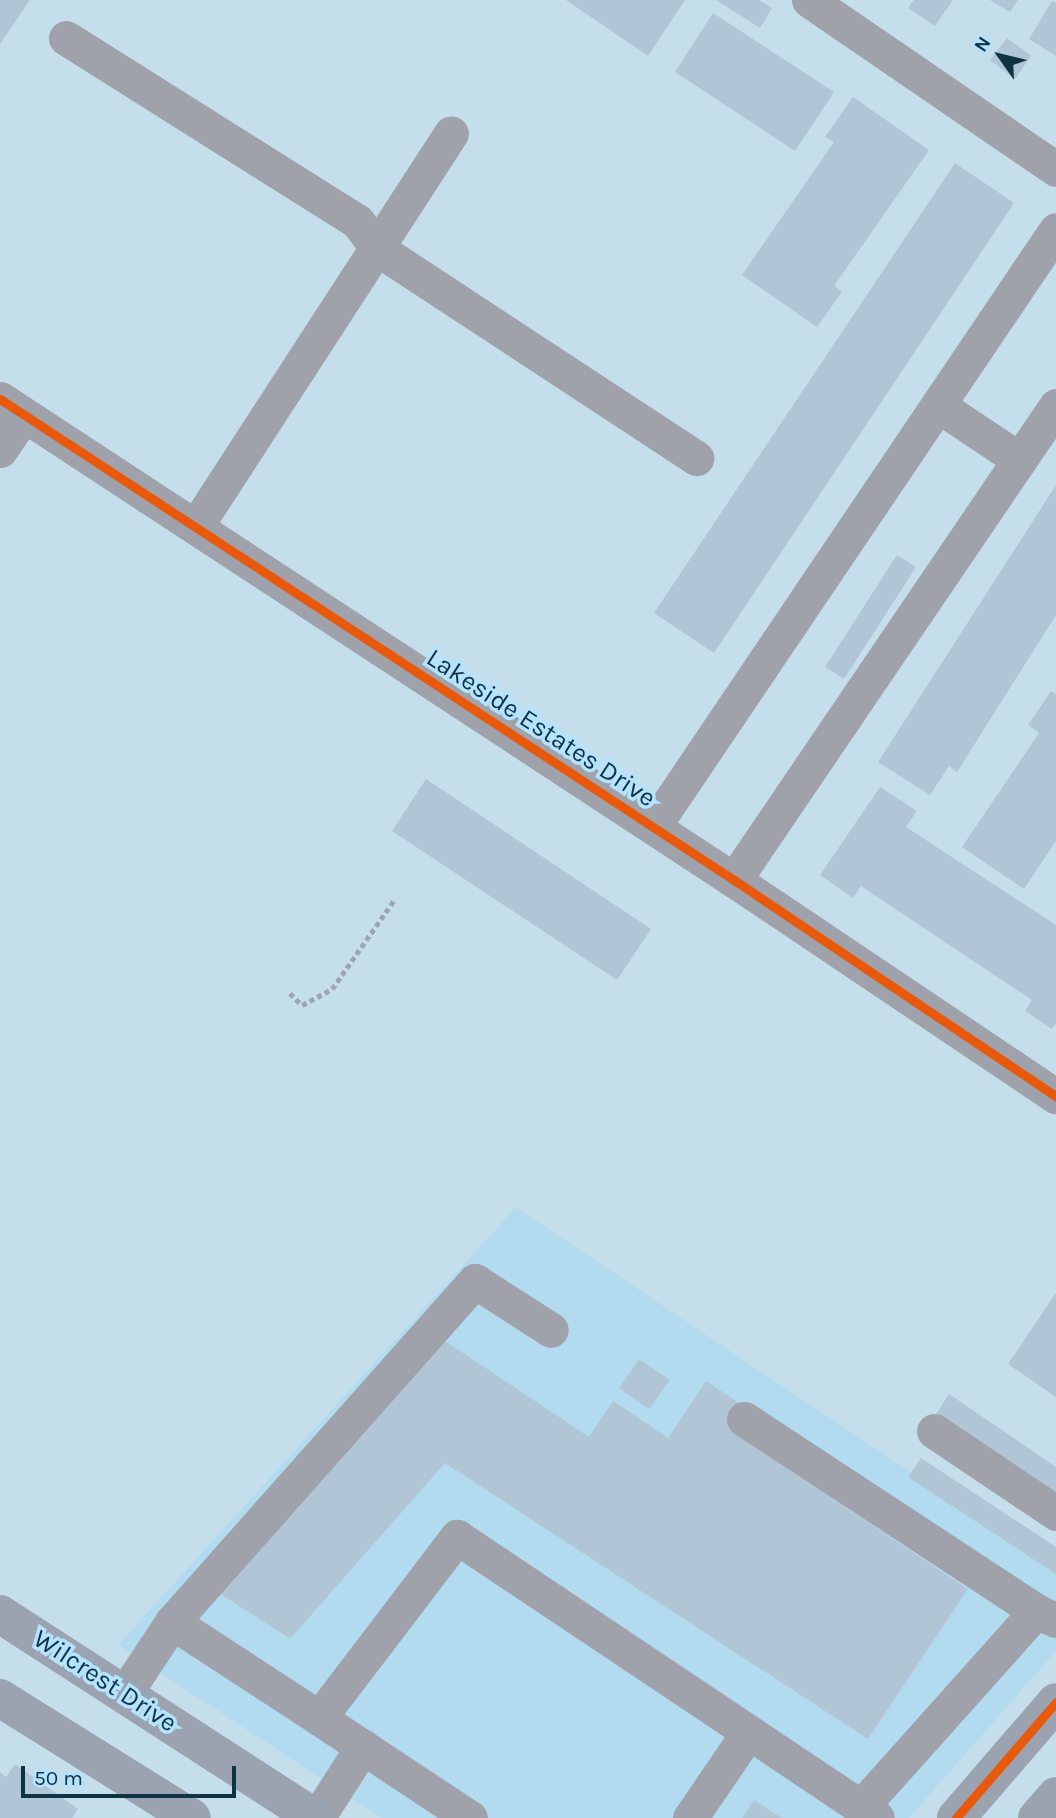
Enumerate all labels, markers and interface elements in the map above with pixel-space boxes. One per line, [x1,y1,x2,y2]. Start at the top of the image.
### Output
north arrow [965,21,1035,91]
text: N [970,32,996,56]
street label: Lakeside Estates Drive [421,642,661,814]
street label: Wilcrest Drive [27,1623,183,1739]
scale bar [24,1752,240,1796]
text: 50 m [34,1766,83,1790]

